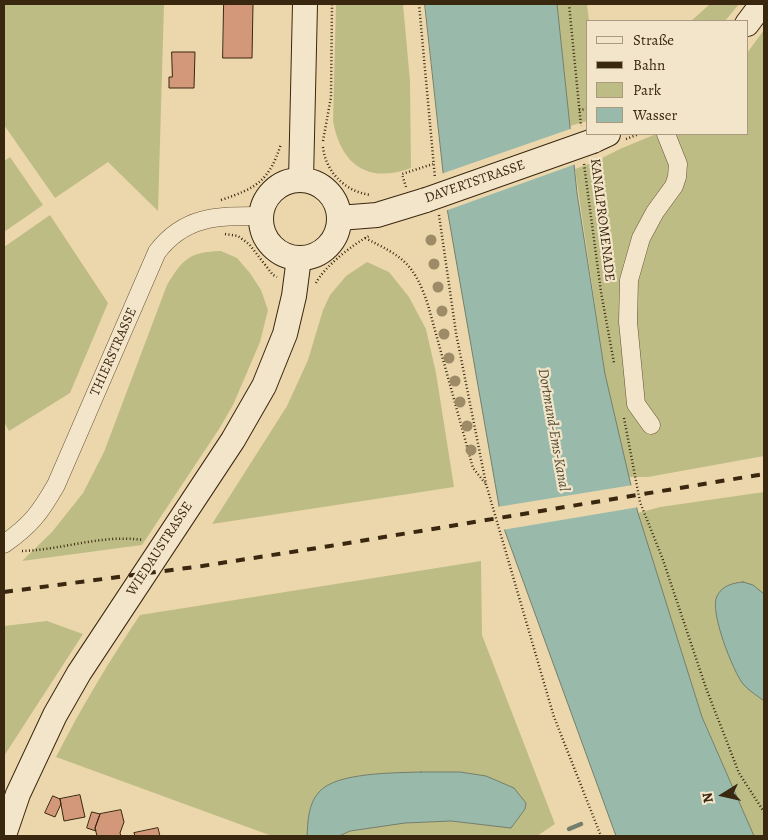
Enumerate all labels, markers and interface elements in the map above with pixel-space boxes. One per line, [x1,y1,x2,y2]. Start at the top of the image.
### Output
legend [586,20,748,135]
text: Straße [633,30,674,50]
text: Bahn [633,55,665,75]
text: Park [633,80,661,100]
text: Wasser [633,105,677,125]
street label: DAVERTSTRASSE [423,157,527,207]
street label: KANALPROMENADE [586,158,618,282]
street label: THIERSTRASSE [87,305,141,399]
water label: Dortmund-Ems-Kanal [533,367,573,493]
street label: WIEDAUSTRASSE [123,499,197,599]
north arrow [698,770,748,820]
text: N [697,791,718,804]

